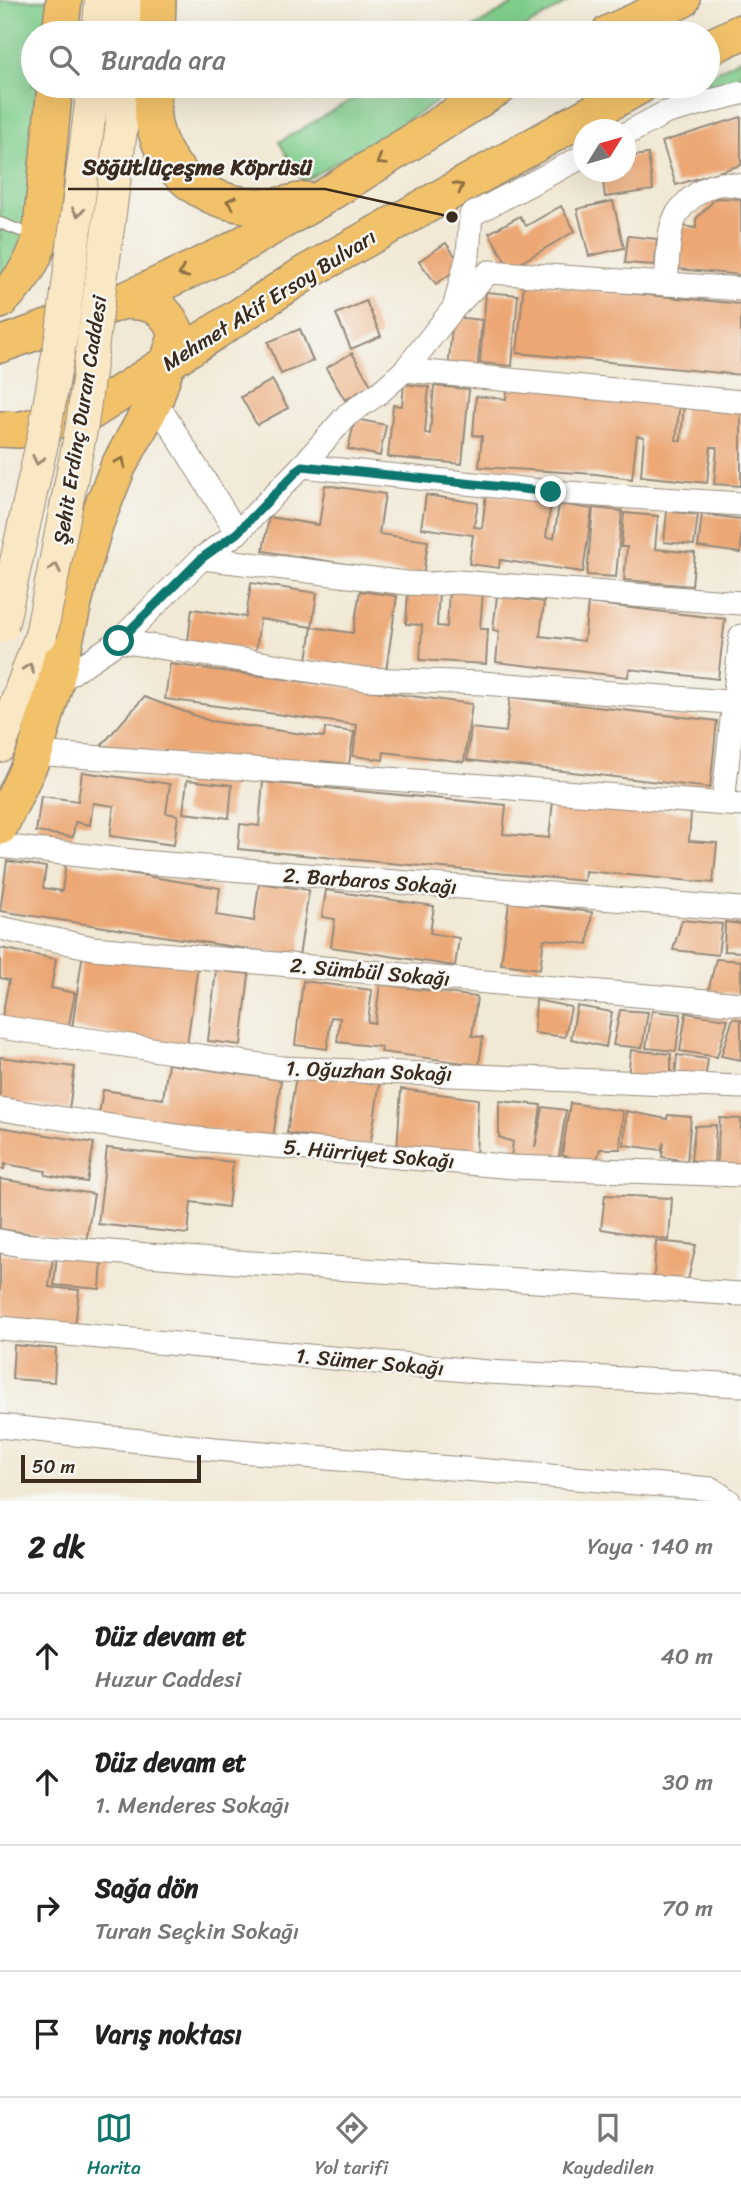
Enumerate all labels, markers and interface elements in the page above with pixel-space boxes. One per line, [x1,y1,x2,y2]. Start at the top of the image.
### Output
search box [21,21,720,98]
text: Burada ara [101,37,225,83]
icon: search [45,41,83,79]
north arrow [573,119,636,182]
callout: Söğütlüçeşme Köprüsü [68,145,325,189]
text: Söğütlüçeşme Köprüsü [81,147,314,188]
one-way arrow [375,152,388,165]
one-way arrow [452,182,465,195]
one-way arrow [225,195,237,210]
one-way arrow [70,206,85,217]
street label: Mehmet Akif Ersoy Bulvarı [154,218,384,382]
one-way arrow [178,265,190,279]
street label: Şehit Erdinç Duran Caddesi [42,292,119,547]
one-way arrow [32,454,47,466]
one-way arrow [113,457,127,469]
route end [535,476,566,507]
one-way arrow [47,562,62,574]
route start [103,625,134,656]
one-way arrow [21,662,35,674]
street label: 2. Barbaros Sokağı [282,856,458,906]
street label: 2. Sümbül Sokağı [288,946,452,998]
street label: 1. Oğuzhan Sokağı [285,1049,453,1093]
street label: 5. Hürriyet Sokağı [282,1128,456,1180]
street label: 1. Sümer Sokağı [295,1337,446,1387]
text: 50 m [32,1450,75,1483]
scale bar [21,1452,201,1484]
text: 2 dk [28,1520,85,1574]
text: Yaya · 140 m [587,1526,713,1567]
text: Düz devam et [95,1613,246,1659]
text: 40 m [660,1636,713,1677]
icon: ahead [28,1637,66,1675]
text: Huzur Caddesi [95,1659,241,1700]
text: Düz devam et [95,1739,246,1785]
text: 30 m [662,1762,713,1803]
icon: ahead [28,1763,66,1801]
text: 1. Menderes Sokağı [95,1785,290,1826]
text: Sağa dön [95,1865,198,1911]
text: 70 m [662,1888,713,1929]
icon: right [28,1889,66,1927]
text: Turan Seçkin Sokağı [95,1911,299,1952]
text: Varış noktası [95,2011,242,2057]
icon: arrive [28,2015,66,2053]
tab: Harita [87,2109,141,2184]
tab: Yol tarifi [315,2109,388,2184]
tab: Kaydedilen [563,2109,654,2184]

